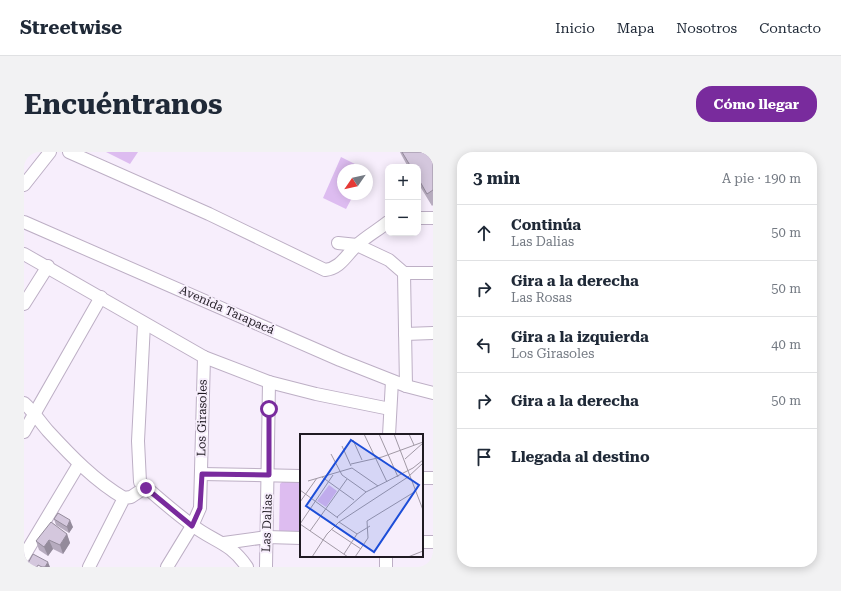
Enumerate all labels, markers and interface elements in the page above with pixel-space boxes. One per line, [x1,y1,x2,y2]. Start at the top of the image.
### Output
text: Streetwise [20,16,122,39]
text: Inicio [555,20,595,36]
text: Mapa [617,20,654,36]
text: Nosotros [676,20,737,36]
text: Contacto [759,20,821,36]
button: Cómo llegar [696,86,817,122]
text: Encuéntranos [24,88,222,121]
north arrow [337,164,373,200]
map controls [385,164,421,236]
button: + [385,164,421,200]
text: 3 min [473,168,520,188]
text: A pie · 190 m [722,171,801,186]
button: − [385,200,421,236]
text: Continúa [511,216,581,234]
icon: ahead [473,222,495,244]
text: 50 m [771,225,801,240]
text: Las Dalias [511,234,574,249]
text: Gira a la derecha [511,272,639,290]
icon: right [473,278,495,300]
text: 50 m [771,281,801,296]
street label: Avenida Tarapacá [177,283,277,337]
text: Las Rosas [511,290,572,305]
text: Gira a la izquierda [511,328,649,346]
icon: left [473,334,495,356]
text: 40 m [771,337,801,352]
text: Los Girasoles [511,346,594,361]
street label: Los Girasoles [194,379,210,457]
icon: right [473,390,495,412]
text: Gira a la derecha [511,392,639,410]
text: 50 m [771,393,801,408]
route start [260,400,278,418]
inset map [300,434,423,557]
icon: arrive [473,446,495,468]
text: Llegada al destino [511,448,650,466]
route end [137,479,155,497]
street label: Las Dalias [259,493,275,552]

